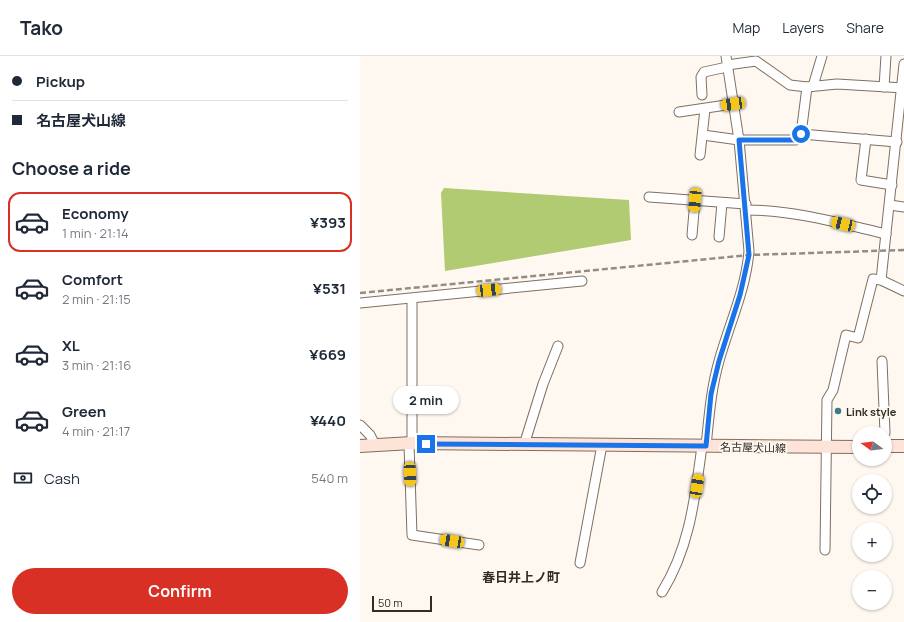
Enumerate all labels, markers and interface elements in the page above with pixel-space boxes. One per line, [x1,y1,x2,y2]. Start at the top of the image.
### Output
text: Tako [20,15,63,41]
text: Map [732,18,760,37]
text: Layers [782,18,824,37]
text: Share [846,18,884,37]
text: Pickup [36,71,85,92]
car [720,96,746,112]
text: 名古屋犬山線 [36,110,126,131]
route start [792,125,810,143]
text: Choose a ride [12,156,131,180]
car [688,188,702,212]
text: Economy [62,203,129,224]
icon: car [14,204,50,240]
text: ¥393 [310,212,346,233]
car [830,215,856,233]
text: 1 min · 21:14 [62,224,129,242]
text: Comfort [62,269,123,290]
icon: car [14,270,50,306]
text: ¥531 [313,278,346,299]
car [476,283,502,297]
text: 2 min · 21:15 [62,290,131,308]
text: XL [62,335,80,356]
icon: car [14,336,50,372]
text: ¥669 [309,344,346,365]
text: 3 min · 21:16 [62,356,131,374]
callout: 2 min [393,386,459,414]
text: 2 min [409,391,443,409]
text: Green [62,401,106,422]
icon: car [14,402,50,438]
place label: Link style [846,404,897,419]
marker: Link style [833,406,843,416]
text: ¥440 [310,410,346,431]
text: 4 min · 21:17 [62,422,130,440]
north arrow [852,426,892,466]
map controls [852,426,892,610]
route end [417,435,435,453]
street label: 名古屋犬山線 [720,439,786,455]
car [404,462,416,486]
icon: cash [12,467,34,489]
text: Cash [44,468,80,489]
text: 540 m [311,469,348,487]
car [689,473,705,499]
button: locate [852,474,892,514]
button: + [852,522,892,562]
car [439,533,465,549]
button: Confirm [12,568,348,614]
district label: 春日井上ノ町 [482,568,560,586]
button: − [852,570,892,610]
scale bar [372,594,432,613]
text: 50 m [378,595,403,610]

